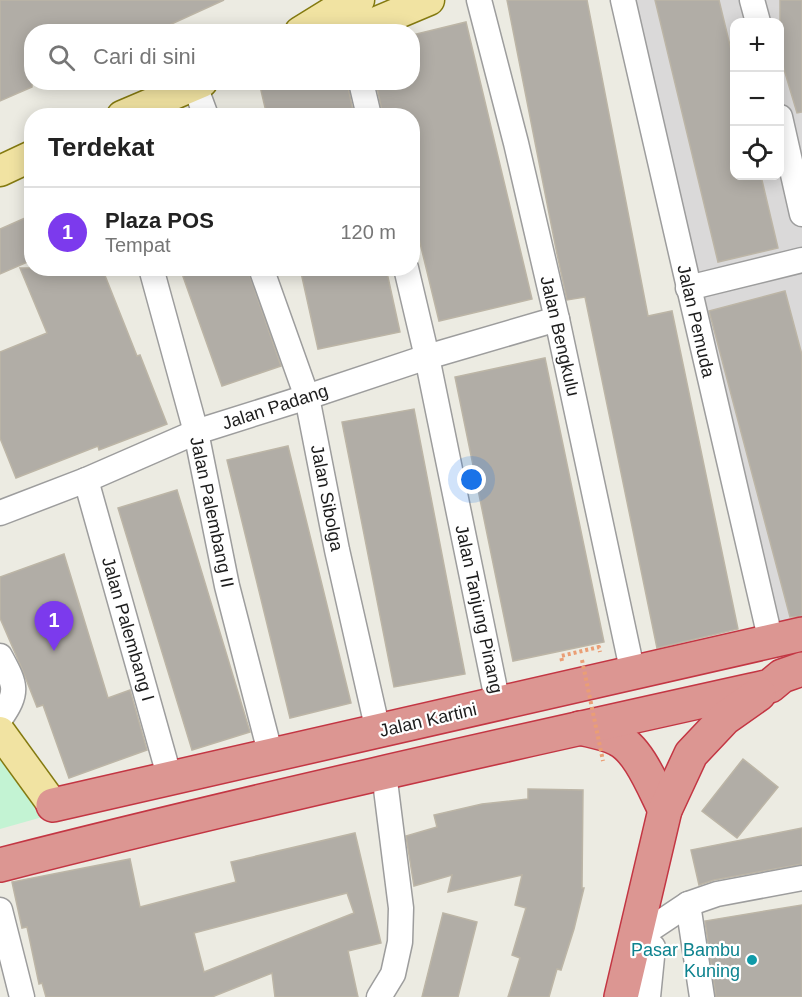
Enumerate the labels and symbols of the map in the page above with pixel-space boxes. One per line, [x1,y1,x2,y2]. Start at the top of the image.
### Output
street label: Jalan Pemuda [673,263,719,380]
street label: Jalan Bengkulu [536,274,584,398]
street label: Jalan Padang [220,380,330,434]
street label: Jalan Palembang II [186,435,238,589]
street label: Jalan Sibolga [307,443,347,554]
your location [457,465,486,494]
street label: Jalan Tanjung Pinang [451,523,507,695]
street label: Jalan Palembang I [98,555,158,703]
pin: 1 [34,602,74,651]
street label: Jalan Kartini [377,699,479,741]
place label: Pasar Bambu Kuning [631,940,740,981]
marker: Pasar Bambu Kuning [745,953,759,967]

